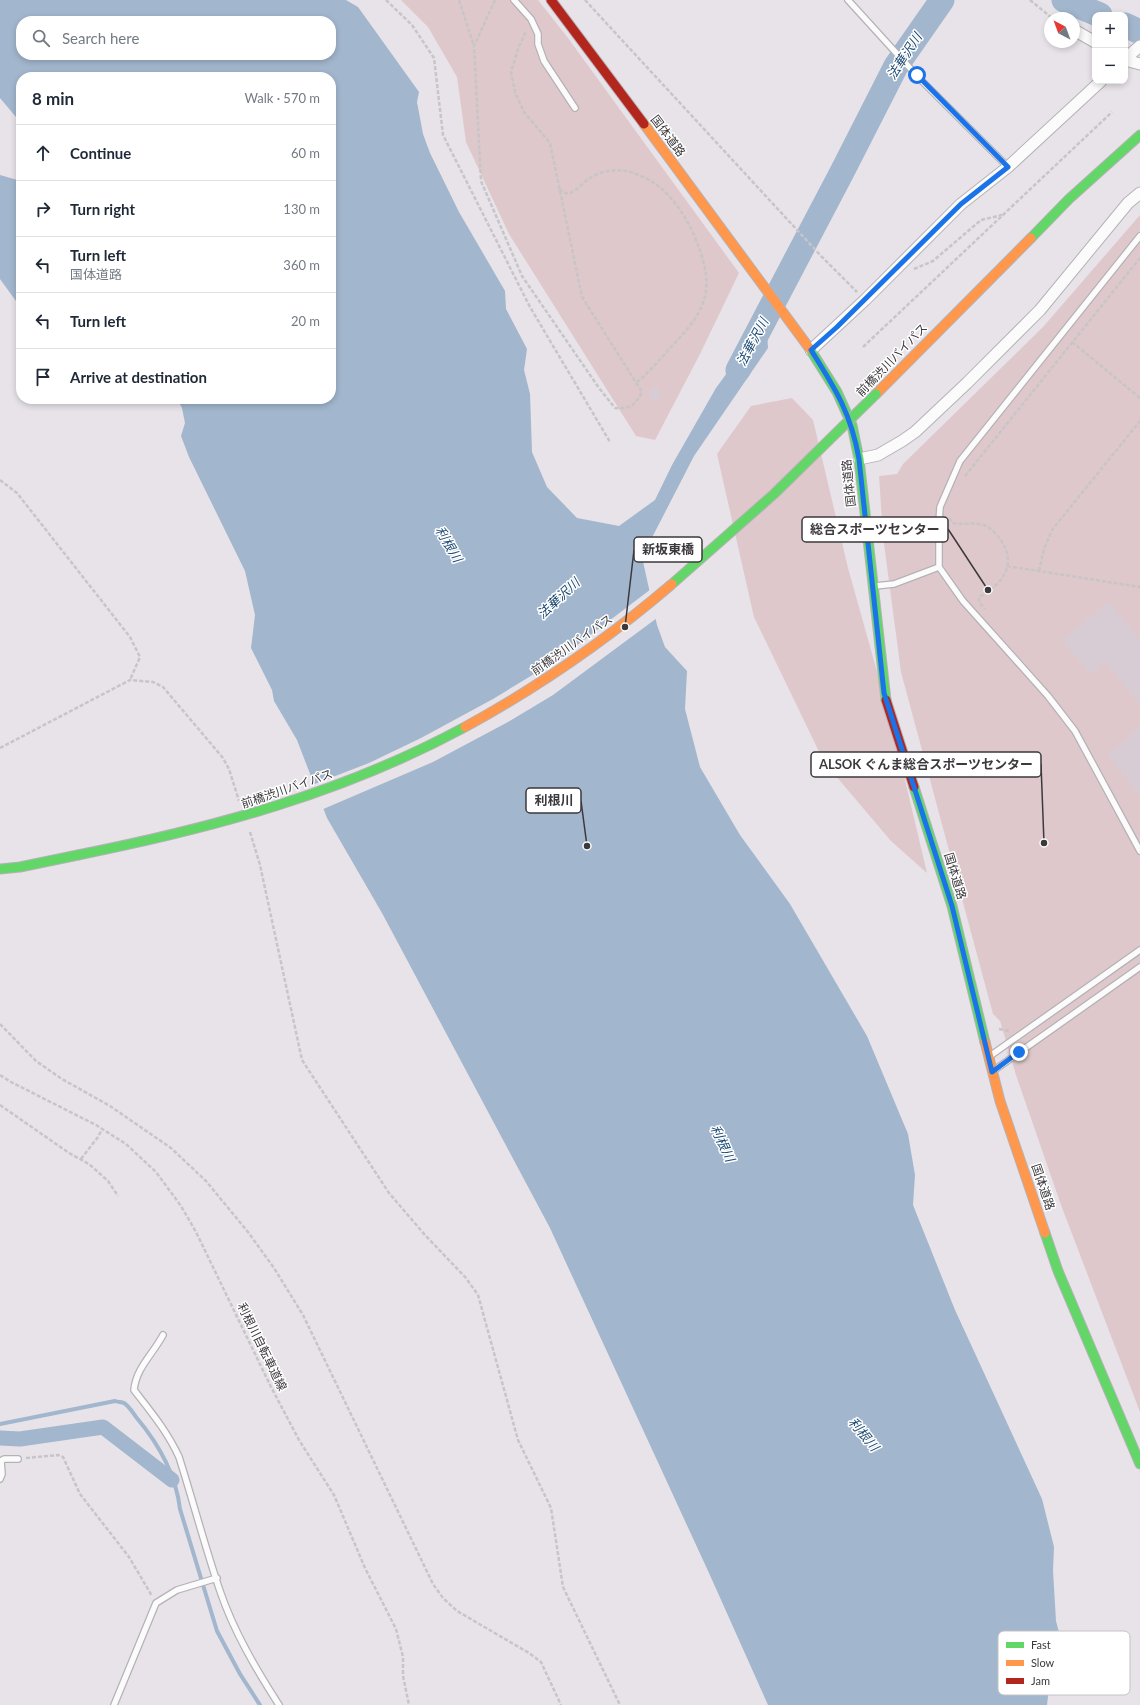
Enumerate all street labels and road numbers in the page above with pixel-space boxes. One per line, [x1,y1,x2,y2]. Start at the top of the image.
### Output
street label: 国体道路 [648,112,689,159]
street label: 前橋渋川バイパス [853,320,930,399]
street label: 国体道路 [839,458,858,508]
street label: 前橋渋川バイパス [528,611,615,678]
street label: 前橋渋川バイパス [239,766,335,811]
street label: 国体道路 [941,851,970,901]
street label: 国体道路 [1029,1162,1058,1212]
street label: 利根川自転車道線 [235,1300,290,1393]

